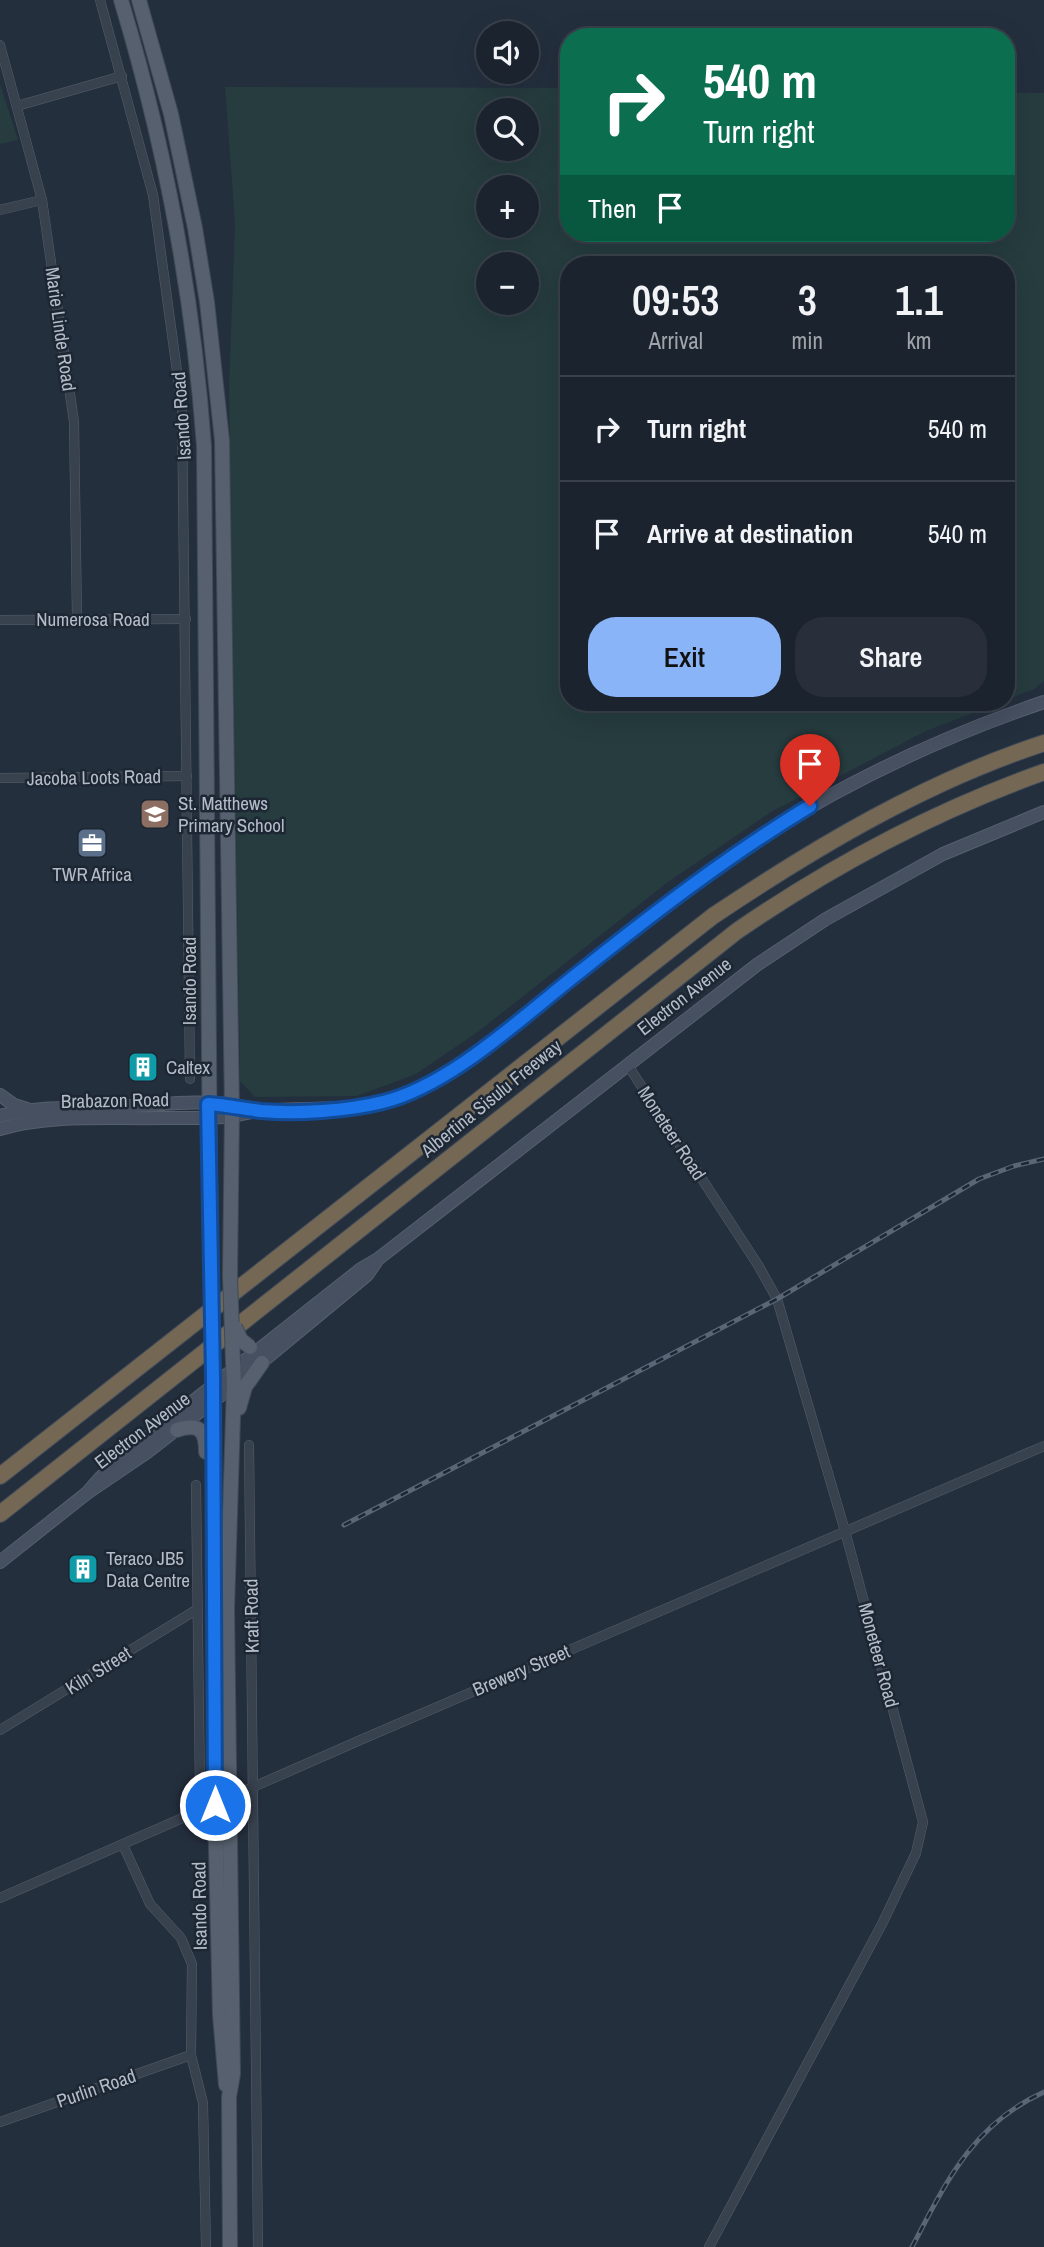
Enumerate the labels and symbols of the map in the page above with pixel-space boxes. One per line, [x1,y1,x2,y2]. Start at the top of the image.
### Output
street label: Marie Linde Road [39,265,83,393]
street label: Isando Road [165,371,197,461]
street label: Numerosa Road [36,606,150,632]
pin [780,734,840,806]
street label: Jacoba Loots Road [27,763,161,791]
place label: St. Matthews Primary School [178,790,285,838]
school or university icon: St. Matthews Primary School [138,797,172,831]
office icon: TWR Africa [75,826,109,860]
place label: TWR Africa [52,861,132,887]
street label: Isando Road [176,937,202,1025]
street label: Electron Avenue [631,951,737,1041]
street label: Albertina Sisulu Freeway [414,1033,567,1164]
building icon: Caltex [126,1050,160,1084]
place label: Caltex [166,1054,210,1080]
street label: Moneteer Road [632,1081,712,1185]
street label: Brabazon Road [61,1086,169,1114]
street label: Electron Avenue [89,1386,195,1474]
place label: Teraco JB5 Data Centre [106,1545,190,1593]
building icon: Teraco JB5 Data Centre [66,1552,100,1586]
street label: Kraft Road [237,1579,265,1653]
street label: Moneteer Road [853,1600,905,1710]
street label: Brewery Street [468,1638,574,1702]
street label: Kiln Street [60,1639,136,1700]
position arrow [178,1768,252,1842]
street label: Isando Road [185,1862,213,1950]
street label: Purlin Road [53,2062,139,2114]

